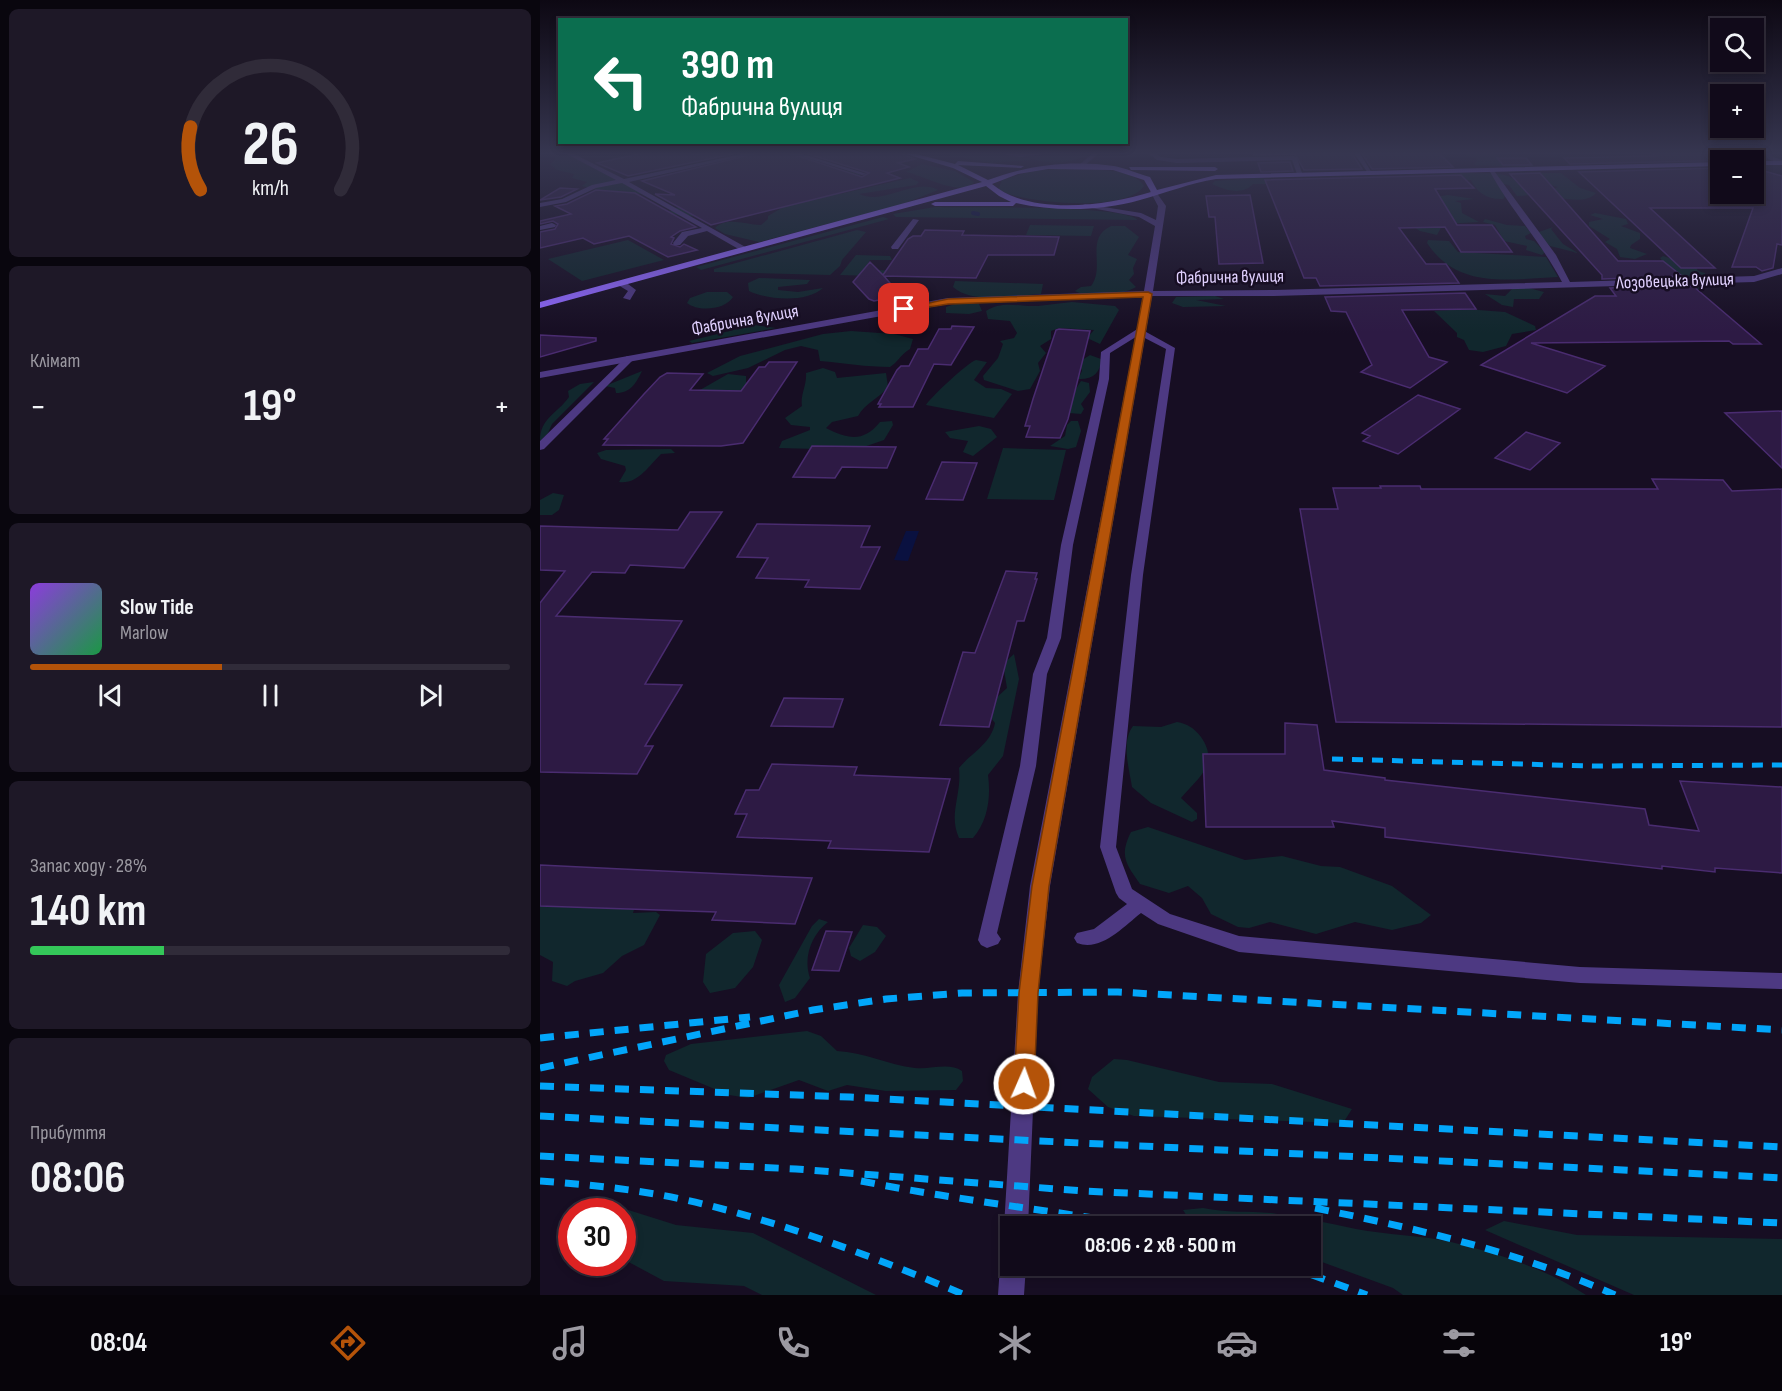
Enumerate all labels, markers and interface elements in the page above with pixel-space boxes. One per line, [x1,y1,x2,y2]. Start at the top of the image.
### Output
map controls [1710,18,1764,204]
button: search [1710,18,1764,72]
text: 390 m [681,40,774,91]
icon: left [582,42,660,120]
button: + [1710,84,1764,138]
text: Фабрична вулиця [681,91,843,123]
text: 26 [242,108,298,183]
button: − [1710,150,1764,204]
text: km/h [251,176,289,201]
street label: Фабрична вулиця [1176,266,1284,288]
street label: Лозовецька вулиця [1615,268,1734,294]
pin [878,283,929,334]
icon: arrive [887,292,920,325]
street label: Фабрична вулиця [690,300,800,340]
text: Клімат [30,349,80,373]
text: 19° [243,379,297,434]
text: − [30,387,46,427]
text: + [494,387,510,427]
text: Slow Tide [120,594,194,621]
text: Marlow [120,621,168,645]
icon: previous [94,679,127,712]
icon: pause [254,679,287,712]
icon: next [414,679,447,712]
text: Запас ходу · 28% [30,854,147,878]
text: 140 km [30,884,146,939]
position arrow [992,1052,1056,1116]
text: Прибуття [30,1121,106,1145]
text: 08:06 [30,1151,125,1206]
speed limit sign: 30 [558,1198,636,1276]
text: 08:06 · 2 хв · 500 m [1085,1232,1236,1259]
icon: directions [327,1322,369,1364]
icon: music [549,1322,591,1364]
icon: phone [772,1322,814,1364]
icon: climate [994,1322,1036,1364]
icon: car [1216,1322,1258,1364]
icon: filters [1438,1322,1480,1364]
text: 08:04 [90,1327,147,1359]
text: 19° [1660,1327,1692,1359]

